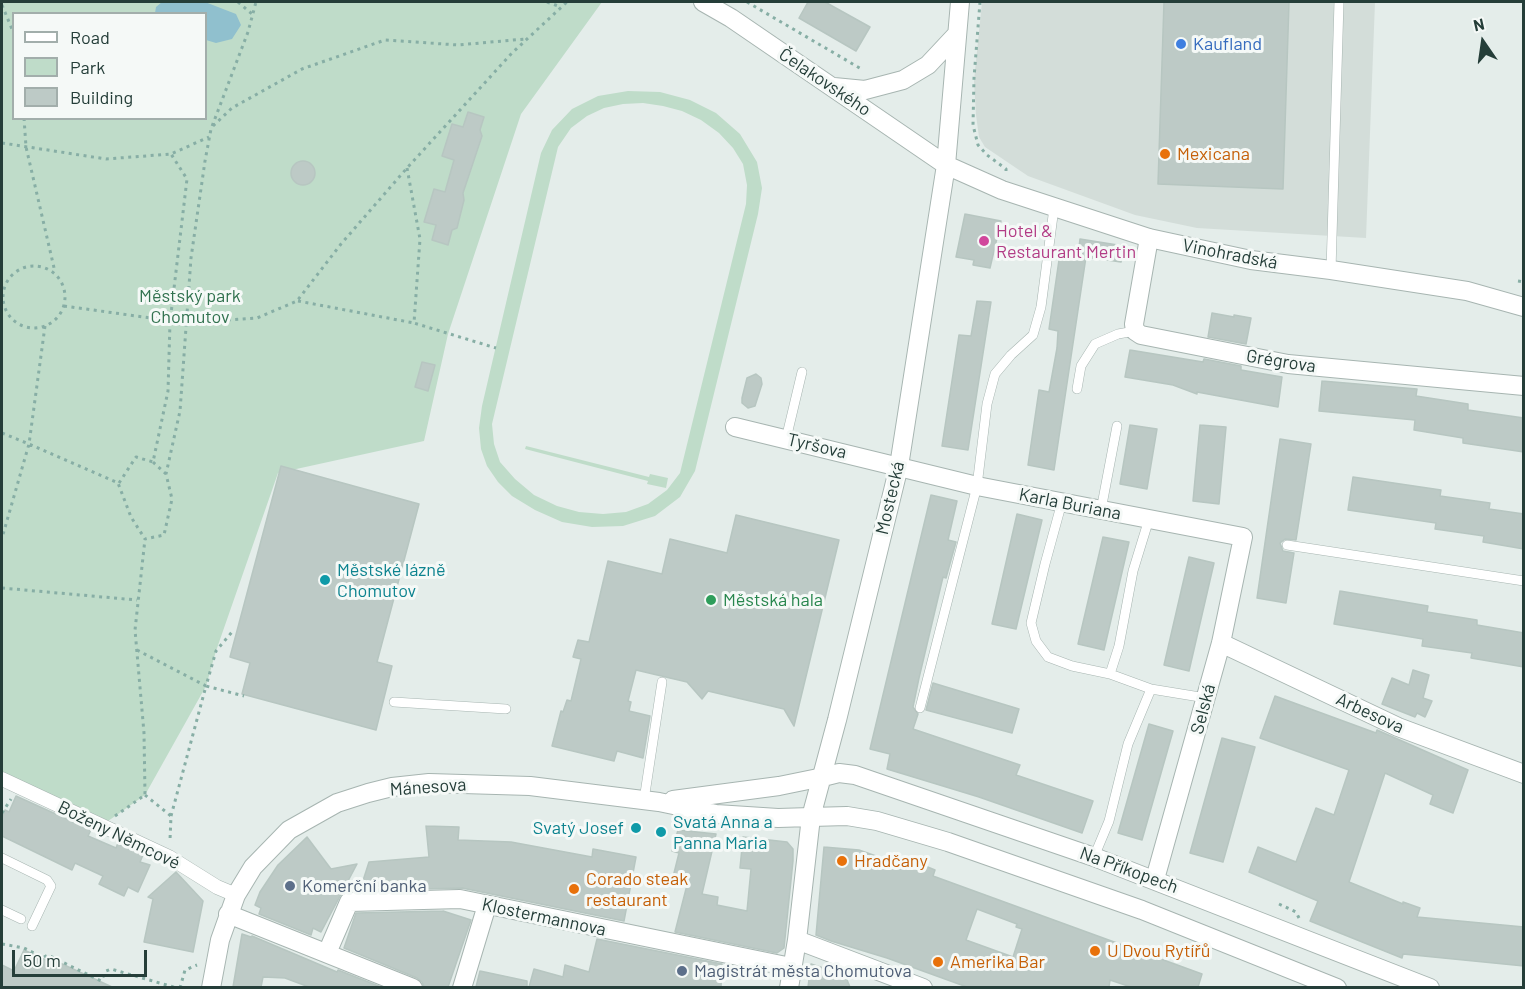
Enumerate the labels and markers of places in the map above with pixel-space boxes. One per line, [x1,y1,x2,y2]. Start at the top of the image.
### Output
place label: Kaufland [1193,33,1262,55]
marker: Kaufland [1174,37,1188,51]
place label: Mexicana [1177,143,1250,165]
marker: Mexicana [1158,147,1172,161]
place label: Hotel & Restaurant Mertin [996,220,1136,262]
marker: Hotel & Restaurant Mertin [977,234,991,248]
place label: Městské lázně Chomutov [337,559,446,602]
marker: Městské lázně Chomutov [318,573,332,587]
place label: Městská hala [723,589,823,611]
marker: Městská hala [704,593,718,607]
place label: Svatá Anna a Panna Maria [673,811,773,854]
place label: Svatý Josef [533,817,624,839]
marker: Svatý Josef [629,821,643,835]
marker: Svatá Anna a Panna Maria [654,825,668,839]
place label: Hradčany [854,850,928,872]
marker: Hradčany [835,854,849,868]
place label: Corado steak restaurant [586,868,688,910]
place label: Komerční banka [302,875,427,897]
marker: Komerční banka [283,879,297,893]
marker: Corado steak restaurant [567,882,581,896]
place label: U Dvou Rytířů [1107,940,1210,962]
marker: U Dvou Rytířů [1088,944,1102,958]
place label: Amerika Bar [950,951,1045,973]
marker: Amerika Bar [931,955,945,969]
place label: Magistrát města Chomutova [694,960,912,982]
marker: Magistrát města Chomutova [675,964,689,978]

